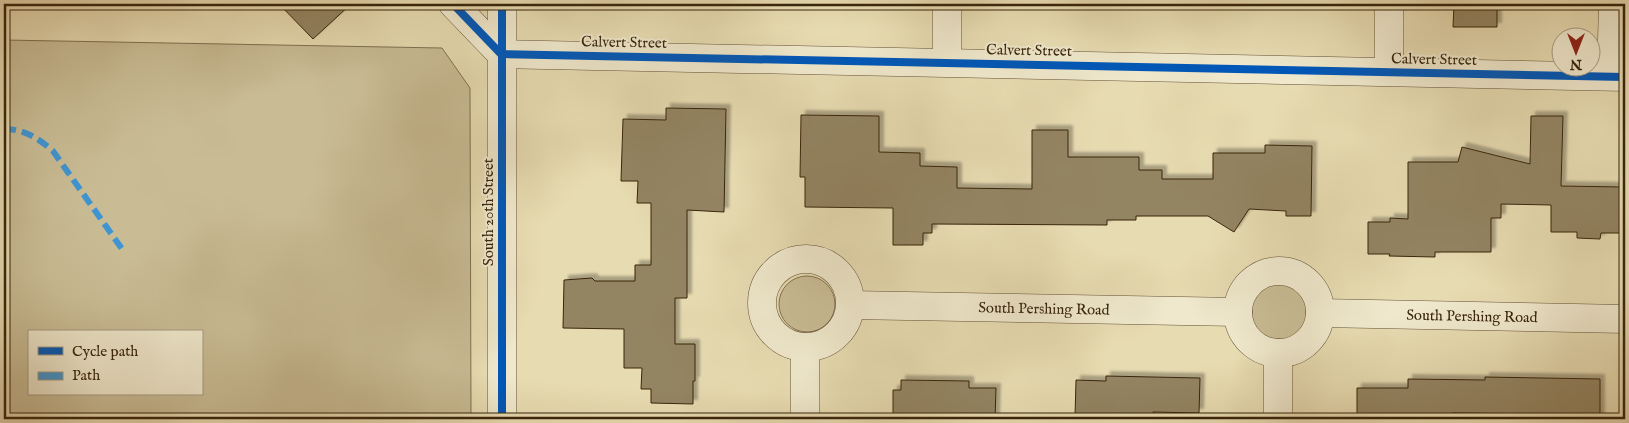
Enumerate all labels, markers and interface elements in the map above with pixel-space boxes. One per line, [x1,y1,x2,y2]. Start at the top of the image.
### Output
north arrow [1552,28,1602,78]
street label: Calvert Street [581,32,667,53]
street label: Calvert Street [986,40,1072,61]
street label: Calvert Street [1391,49,1477,70]
text: N [1570,55,1583,73]
street label: South 20th Street [479,158,498,266]
street label: South Pershing Road [978,298,1111,320]
street label: South Pershing Road [1406,306,1539,327]
legend [28,330,202,396]
text: Cycle path [72,342,138,361]
text: Path [72,366,100,385]

